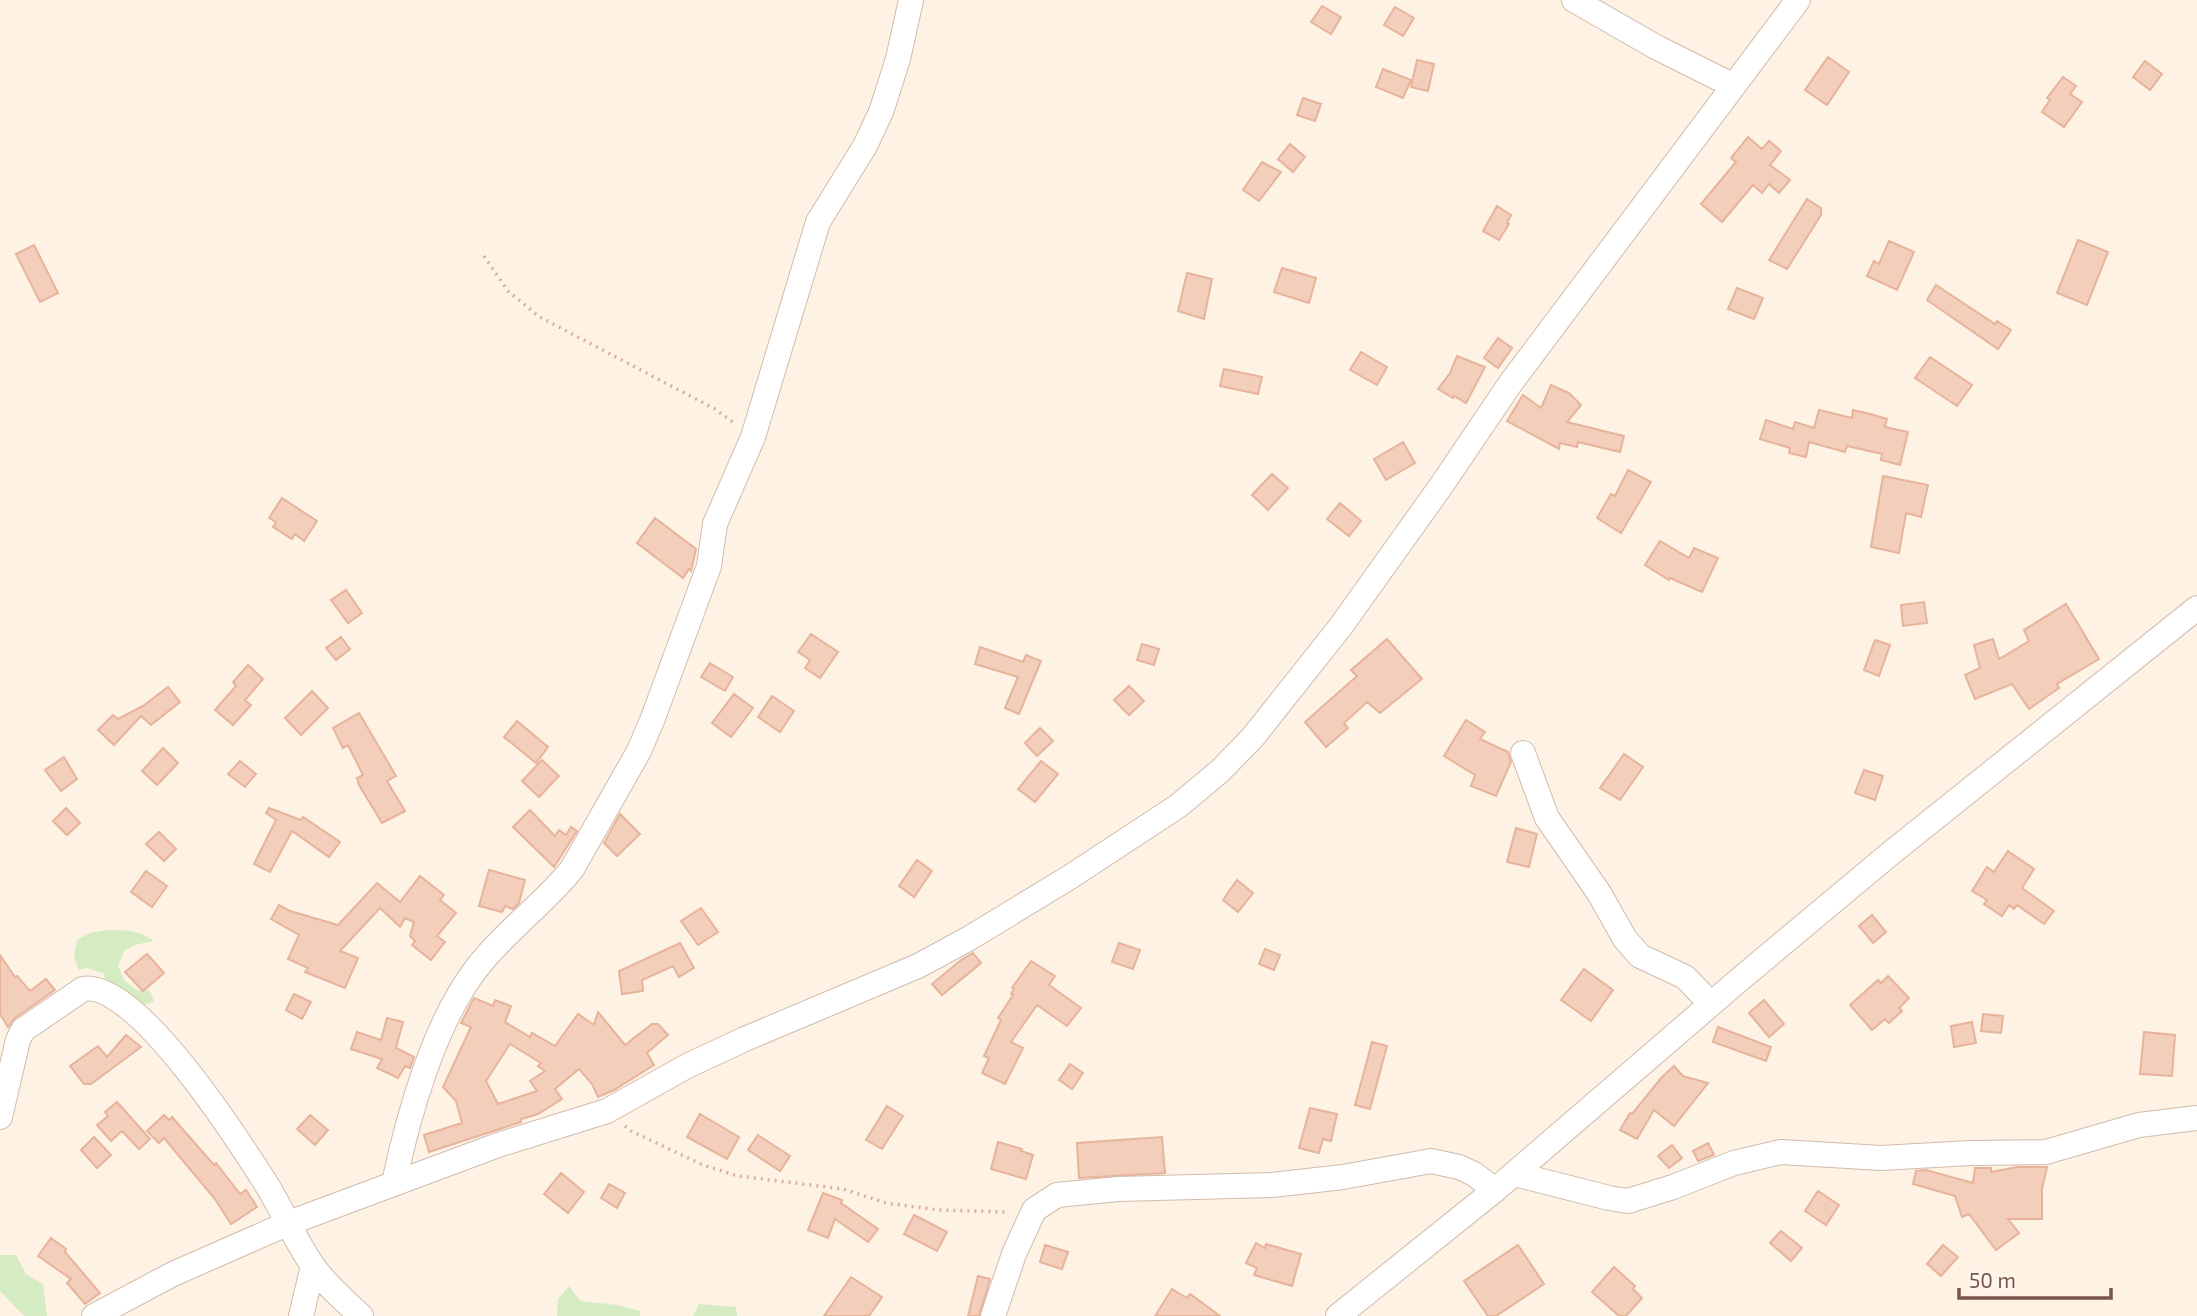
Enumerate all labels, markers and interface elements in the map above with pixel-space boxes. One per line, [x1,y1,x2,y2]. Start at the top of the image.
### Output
scale bar [1959,1256,2111,1300]
text: 50 m [1969,1267,2016,1292]

